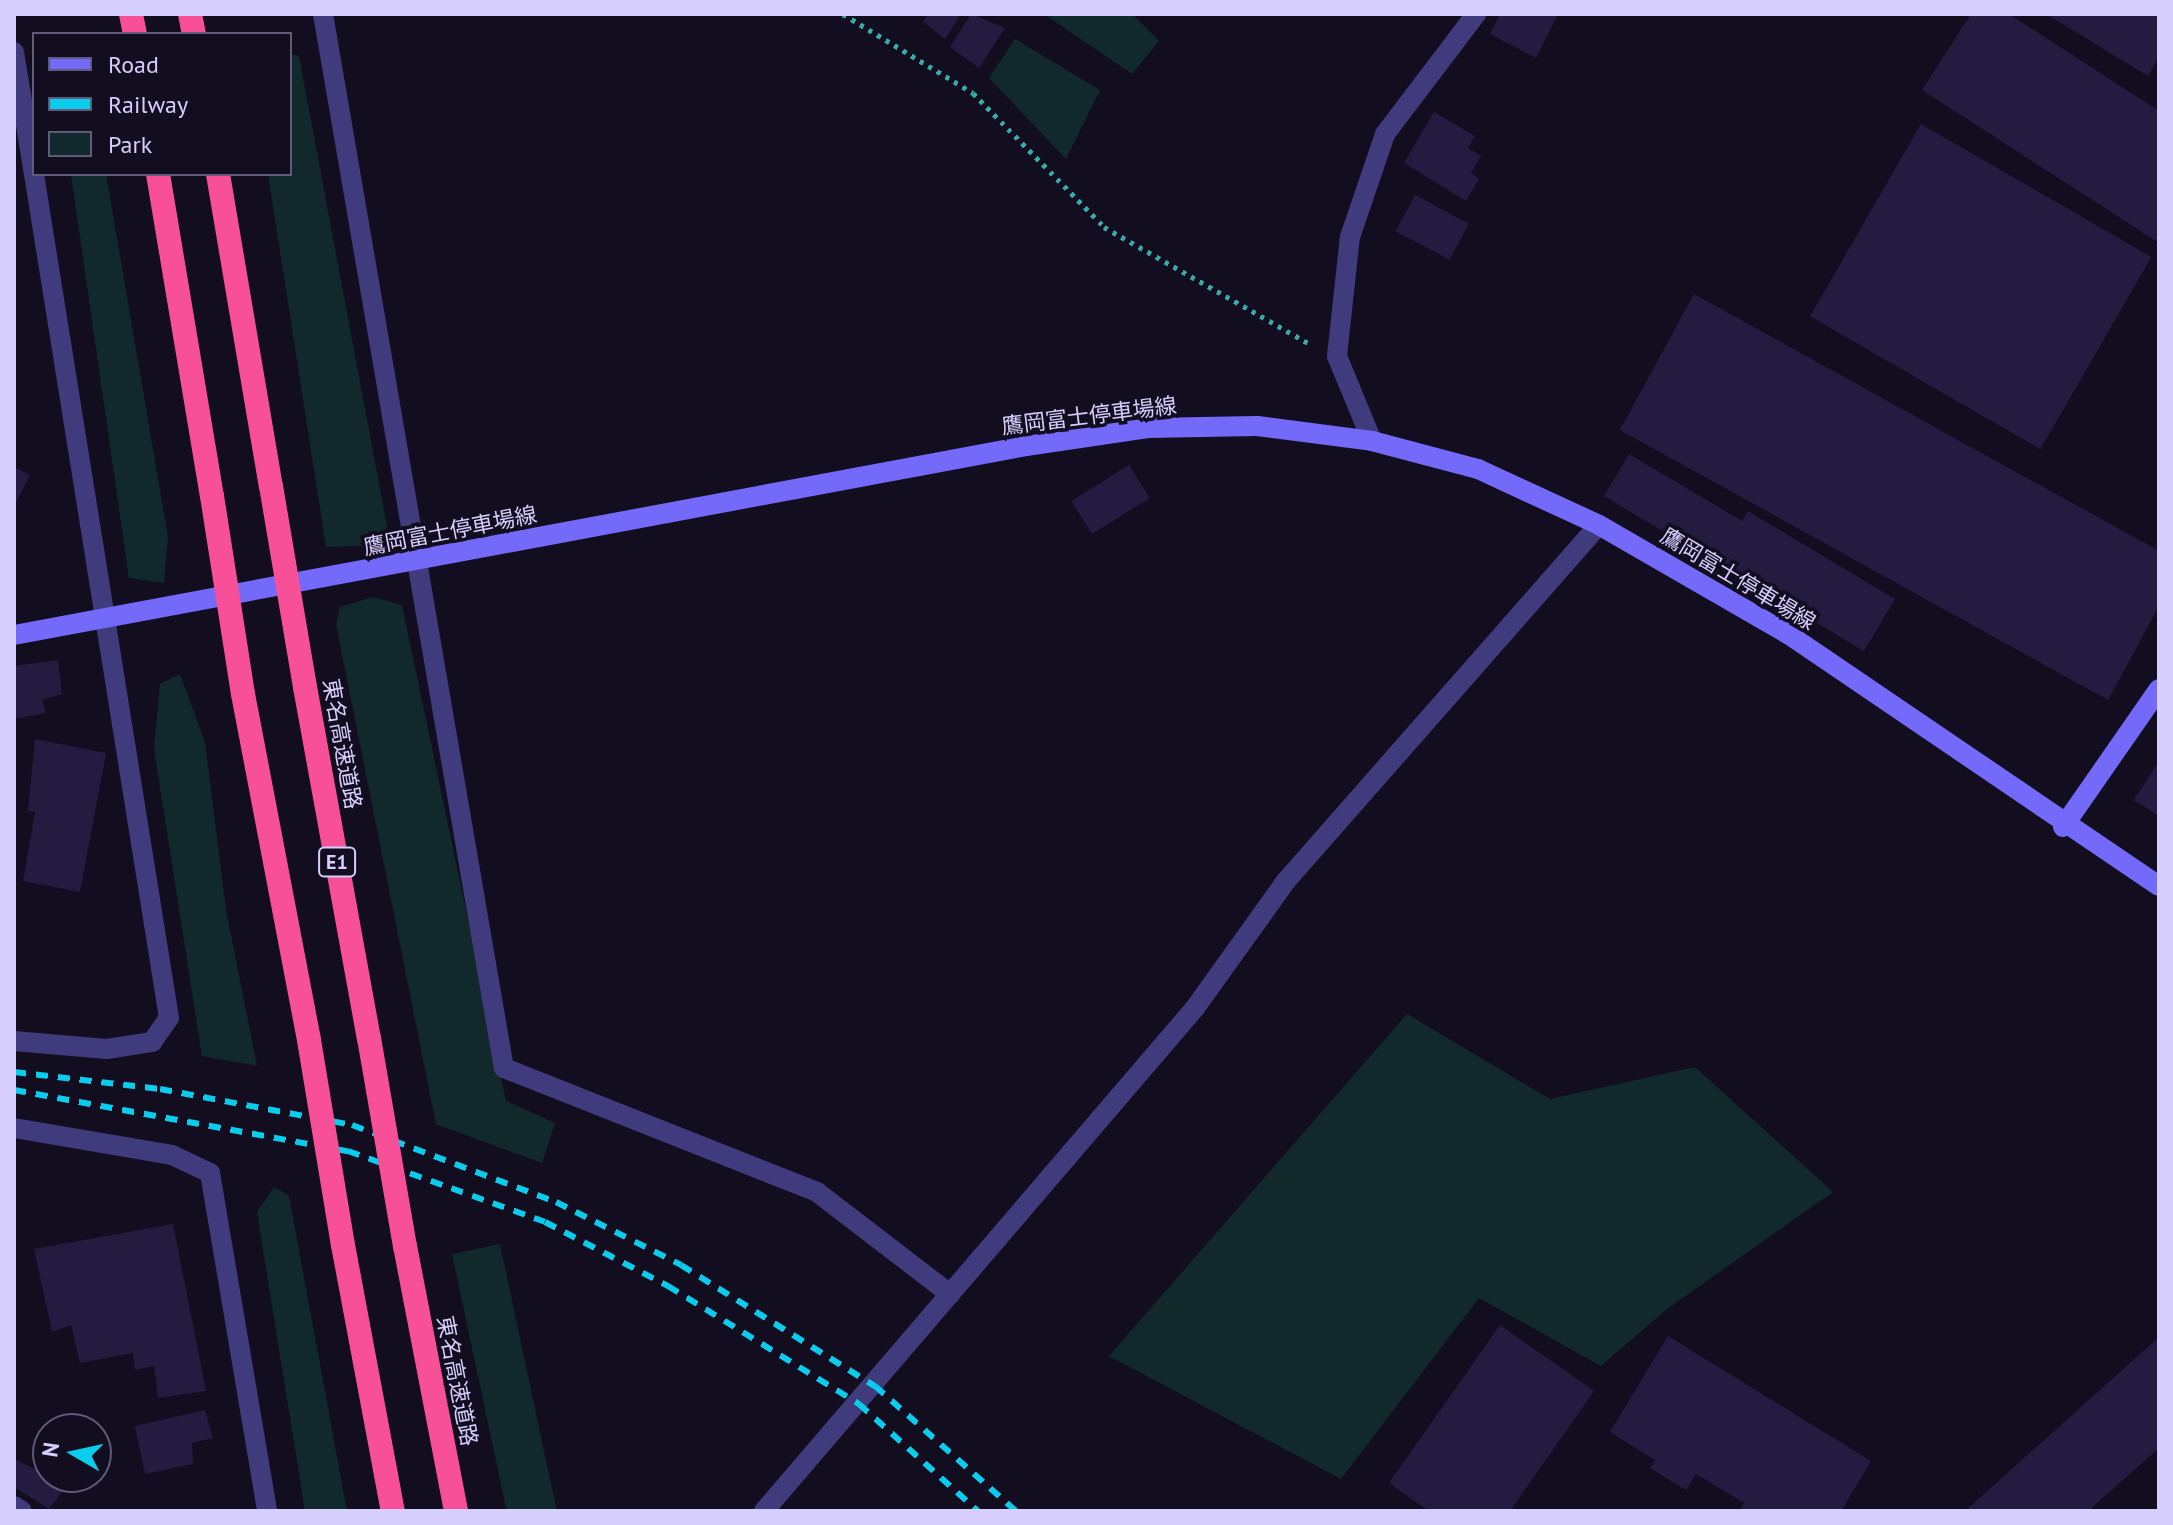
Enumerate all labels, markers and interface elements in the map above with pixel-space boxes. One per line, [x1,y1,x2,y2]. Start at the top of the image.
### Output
legend [32,32,292,176]
text: Road [108,49,159,80]
text: Railway [108,89,188,120]
text: Park [108,129,152,160]
street label: 鷹岡富士停車場線 [1000,392,1178,440]
street label: 鷹岡富士停車場線 [361,501,539,561]
street label: 鷹岡富士停車場線 [1656,522,1820,636]
street label: 東名高速道路 [318,677,366,811]
road number: E1 [317,846,357,878]
street label: 東名高速道路 [431,1314,483,1448]
north arrow [32,1413,112,1493]
text: N [35,1440,65,1459]

